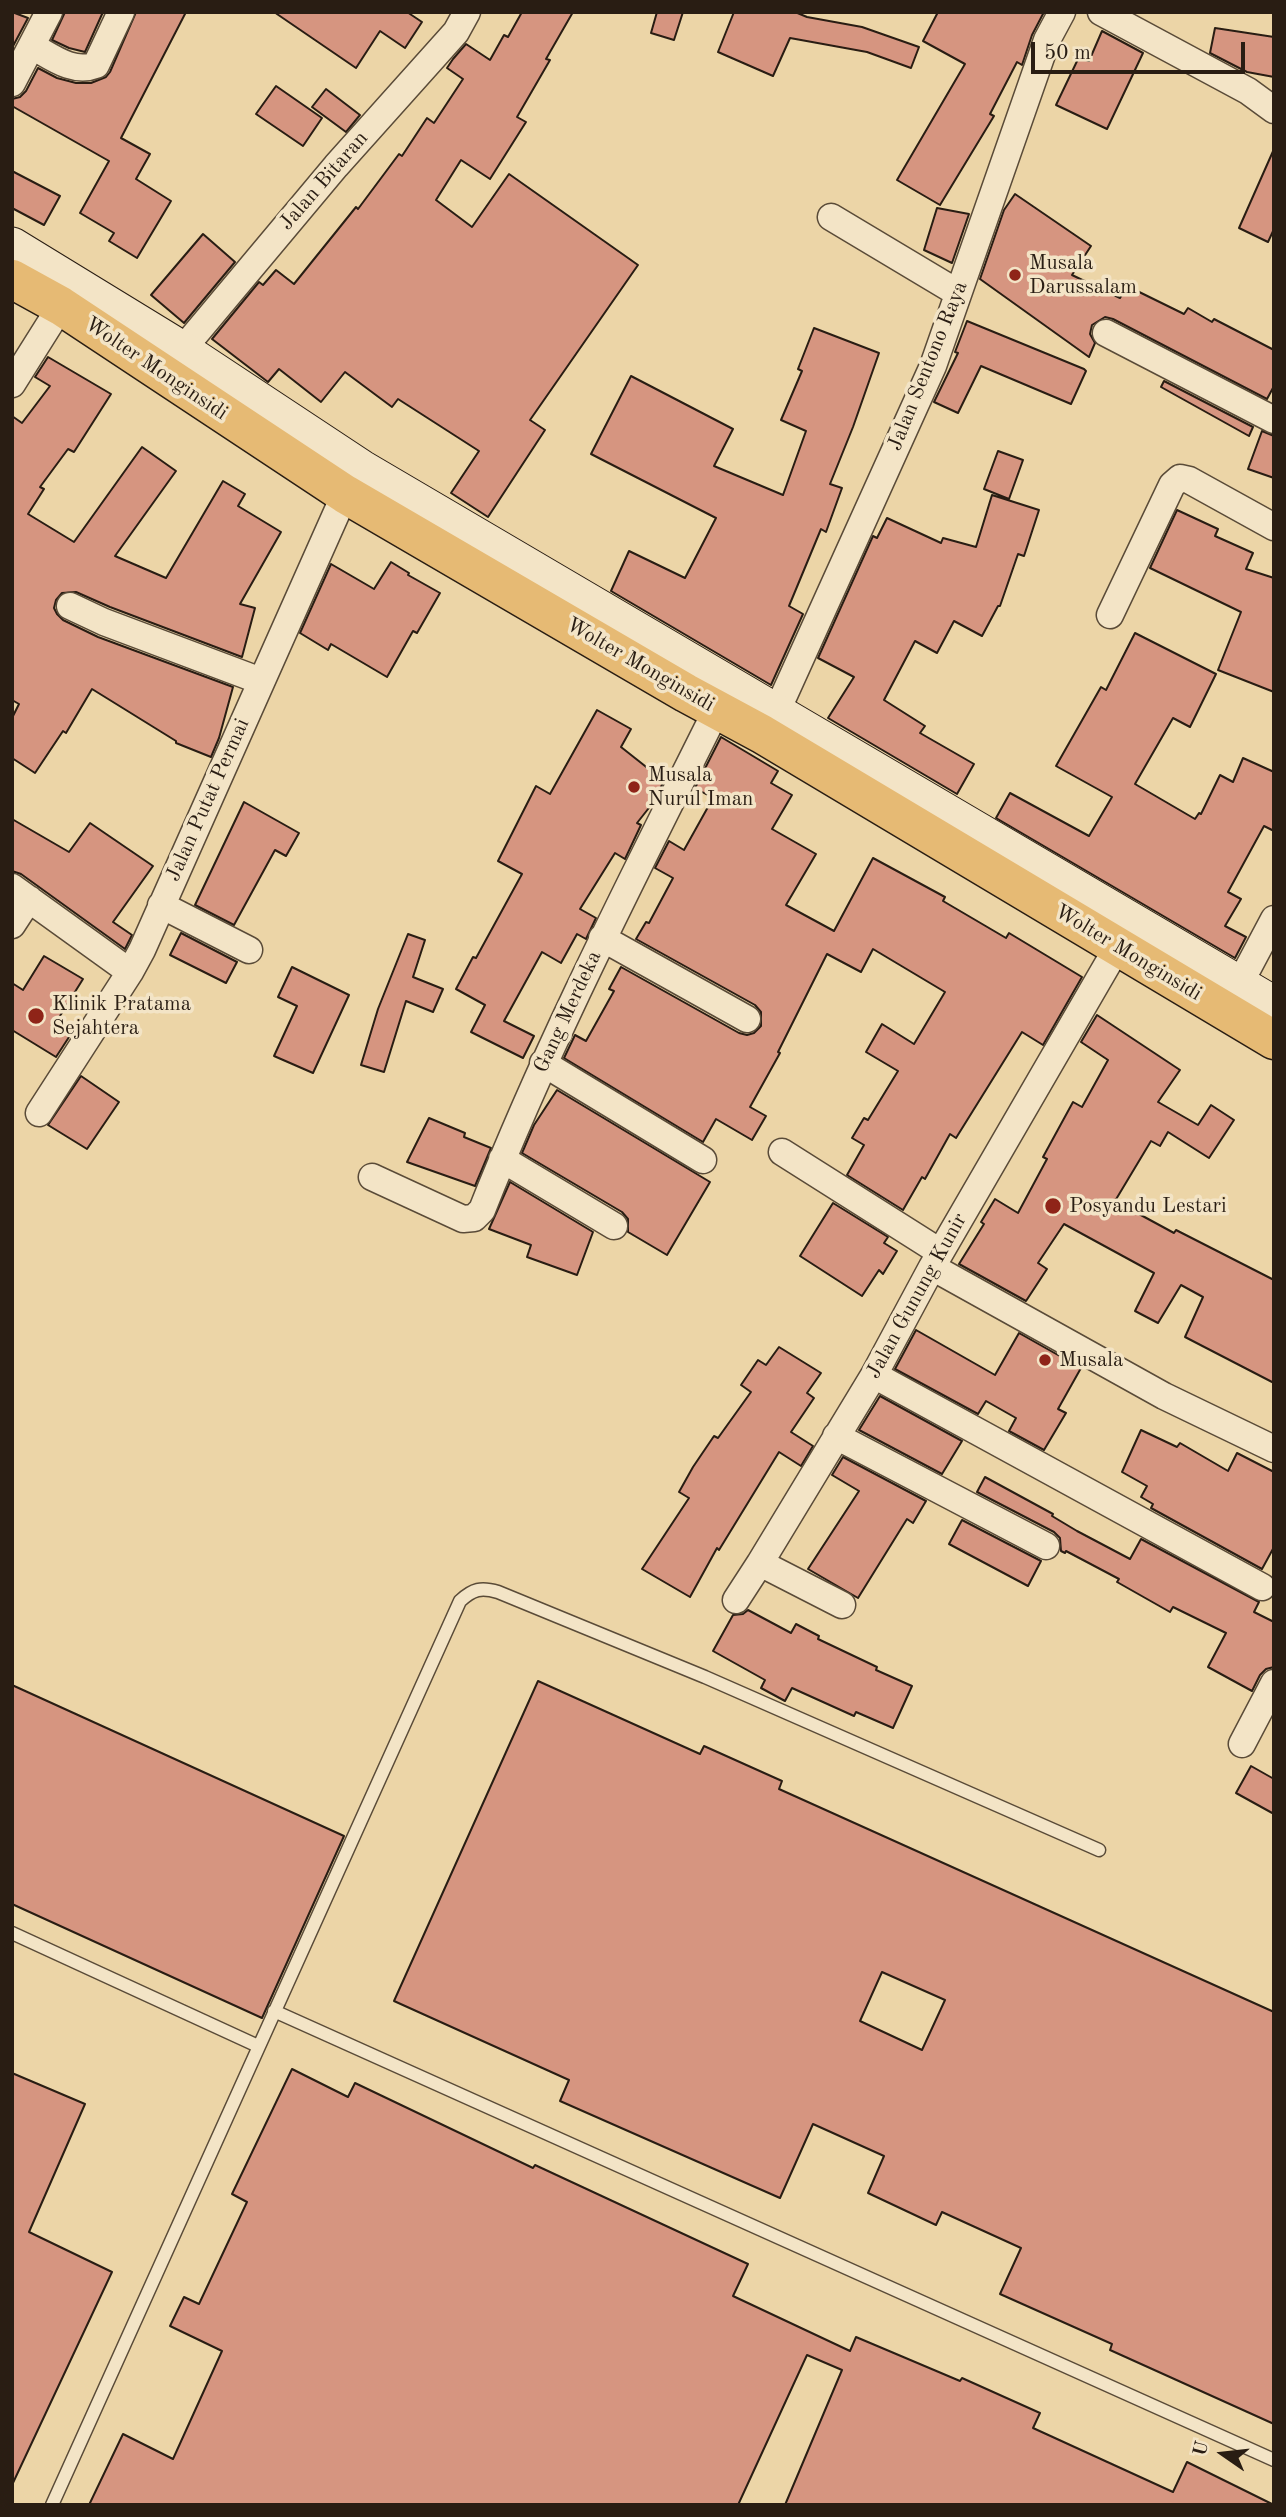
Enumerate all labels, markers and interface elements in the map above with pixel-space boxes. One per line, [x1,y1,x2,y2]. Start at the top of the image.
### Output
scale bar [1034,28,1248,72]
text: 50 m [1044,43,1091,64]
street label: Jalan Bitaran [274,126,374,236]
place label: Musala Darussalam [1029,250,1137,300]
marker: Musala Darussalam [1007,267,1023,283]
street label: Jalan Sentono Raya [883,278,973,454]
street label: Wolter Monginsidi [80,312,232,426]
street label: Wolter Monginsidi [561,612,719,718]
street label: Jalan Putat Permai [161,715,255,885]
place label: Musala Nurul Iman [648,762,753,812]
marker: Musala Nurul Iman [626,779,642,795]
street label: Wolter Monginsidi [1050,899,1206,1007]
street label: Gang Merdeka [529,947,607,1077]
place label: Klinik Pratama Sejahtera [52,991,191,1041]
marker: Klinik Pratama Sejahtera [26,1006,46,1026]
place label: Posyandu Lestari [1069,1193,1227,1219]
marker: Posyandu Lestari [1043,1196,1063,1216]
street label: Jalan Gunung Kunir [861,1209,973,1383]
place label: Musala [1059,1347,1123,1373]
marker: Musala [1037,1352,1053,1368]
north arrow [1188,2419,1258,2489]
text: U [1191,2439,1213,2458]

